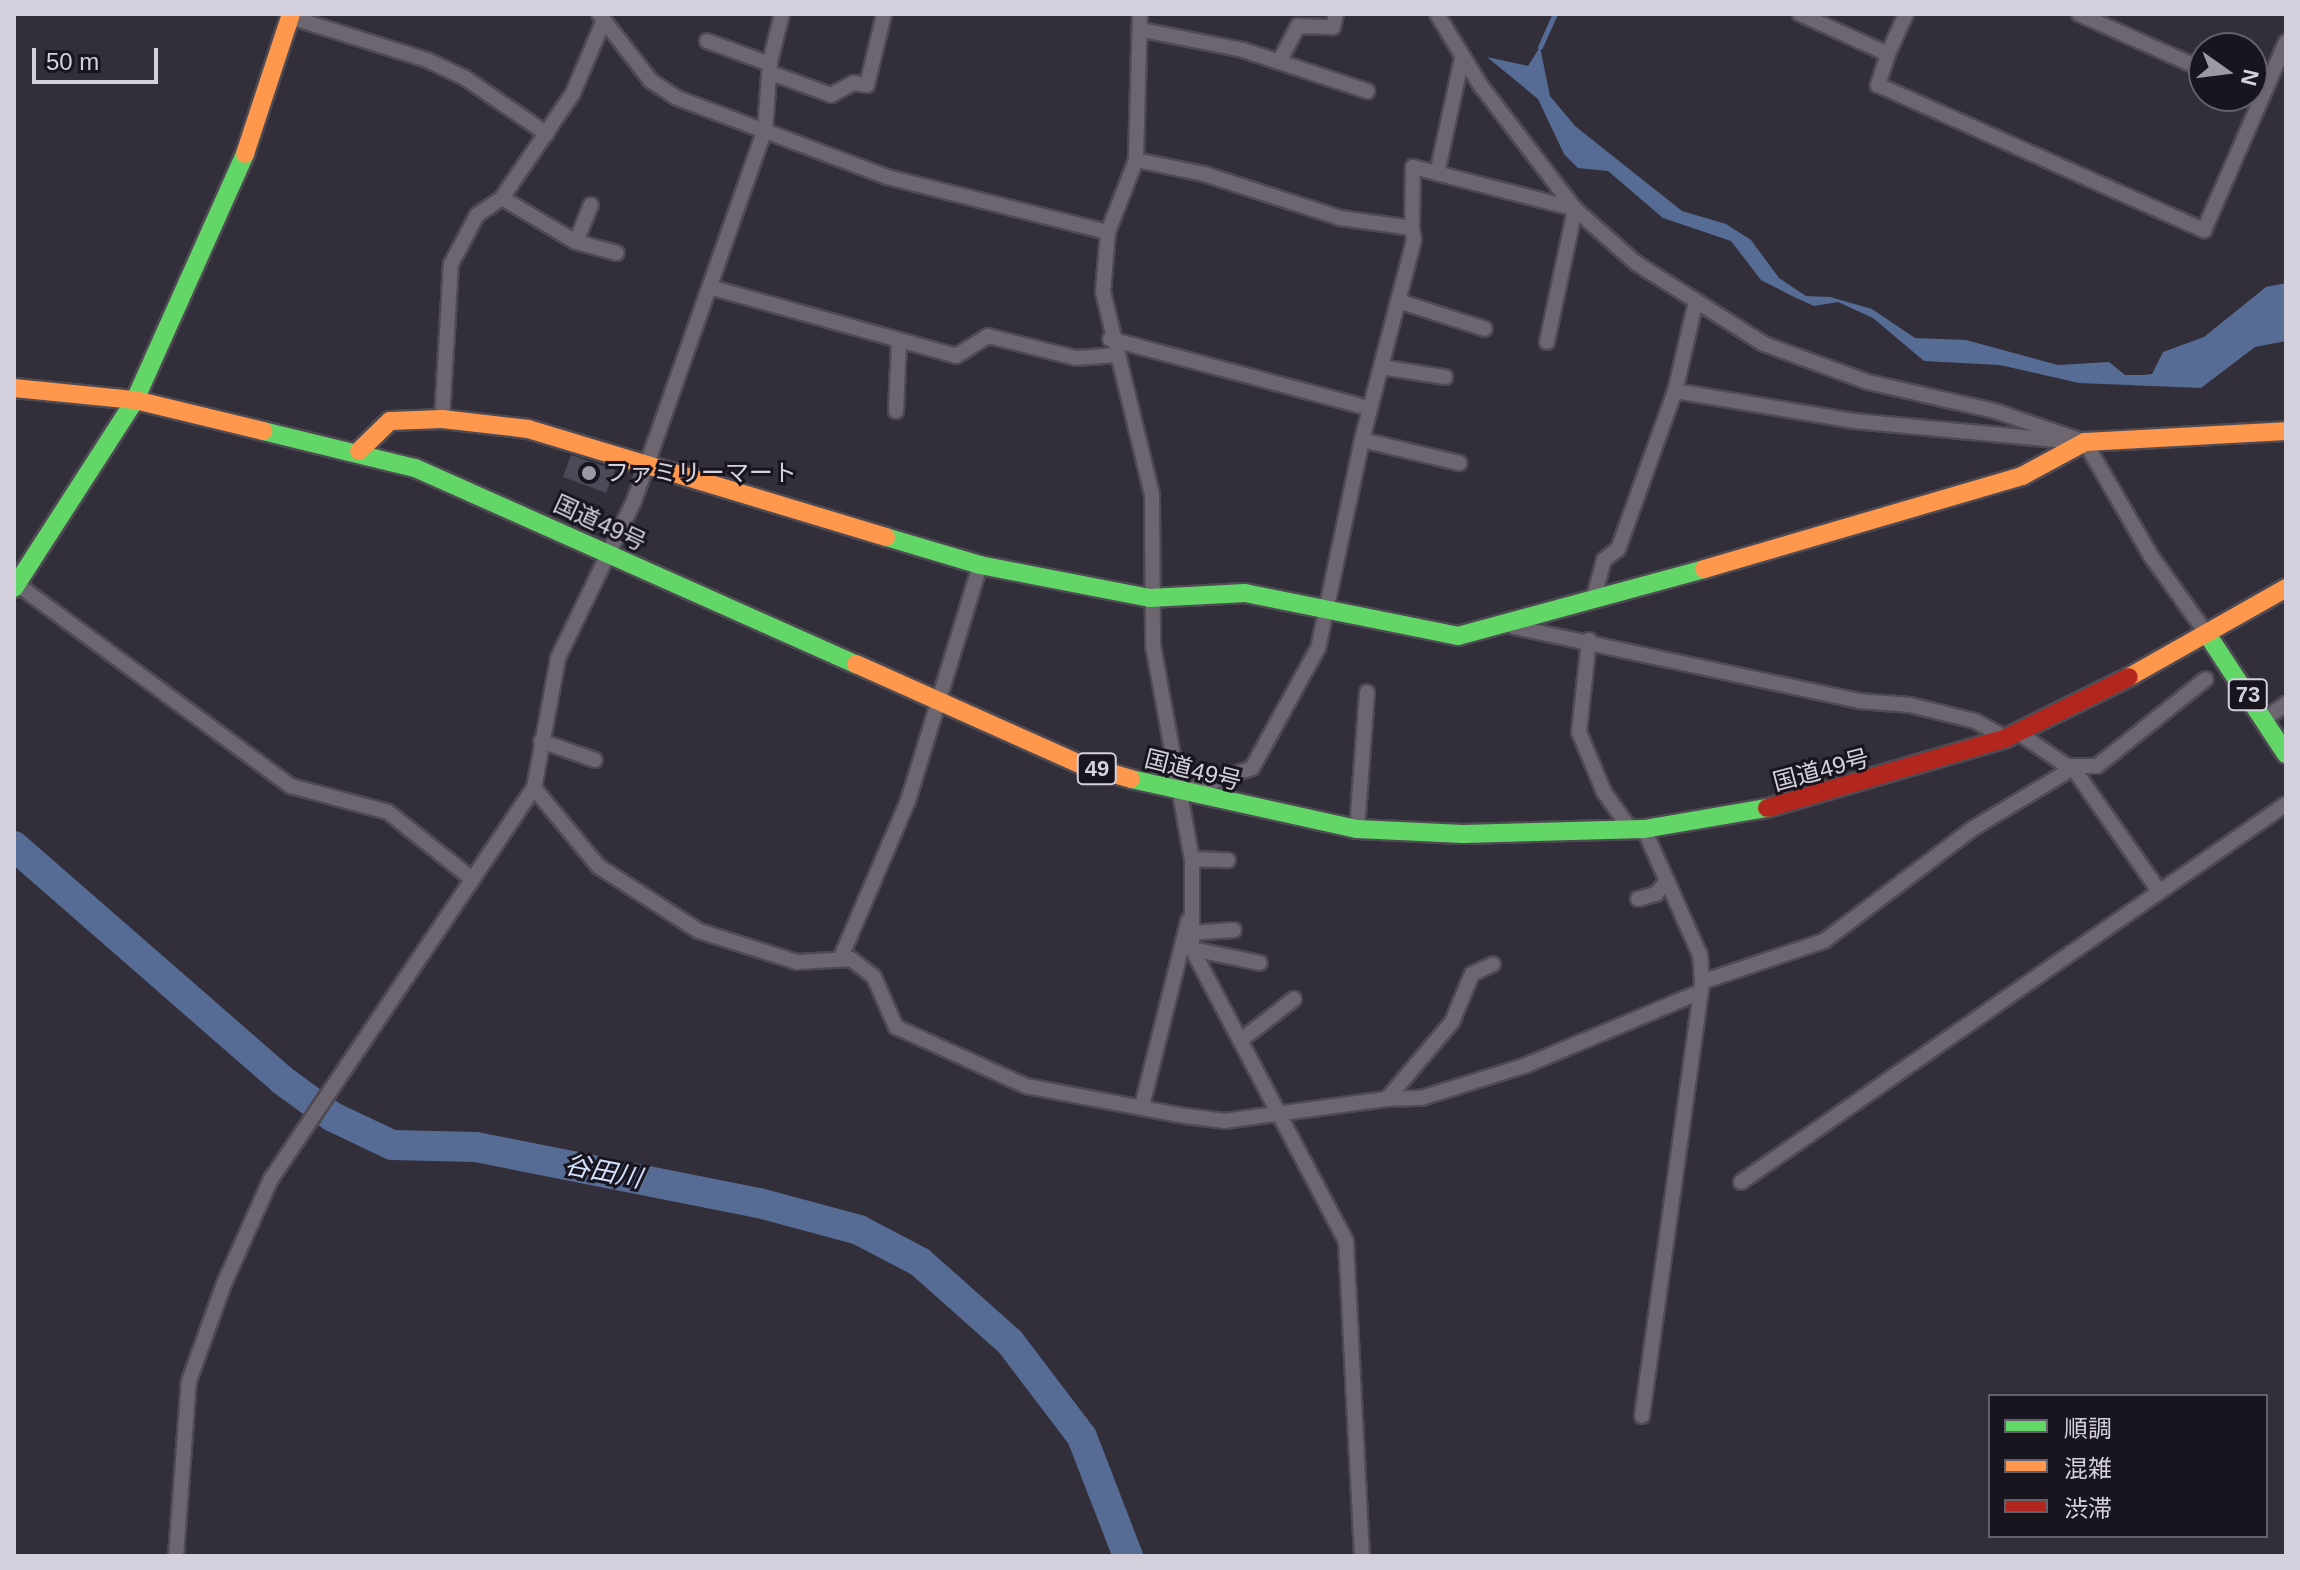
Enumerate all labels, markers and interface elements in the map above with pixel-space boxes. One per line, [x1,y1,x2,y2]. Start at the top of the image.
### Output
scale bar [36,32,162,82]
north arrow [2188,32,2268,112]
text: 50 m [46,48,99,75]
text: N [2236,67,2264,88]
place label: ファミリーマート [605,459,797,487]
marker: ファミリーマート [580,464,598,482]
street label: 国道49号 [549,489,651,557]
road number: 73 [2226,677,2270,713]
street label: 国道49号 [1770,743,1872,797]
street label: 国道49号 [1142,744,1244,796]
road number: 49 [1075,751,1119,787]
water label: 谷田川 [562,1149,644,1195]
legend [1988,1394,2268,1538]
text: 順調 [2064,1415,2112,1442]
text: 混雑 [2064,1455,2112,1482]
text: 渋滞 [2064,1495,2112,1522]

